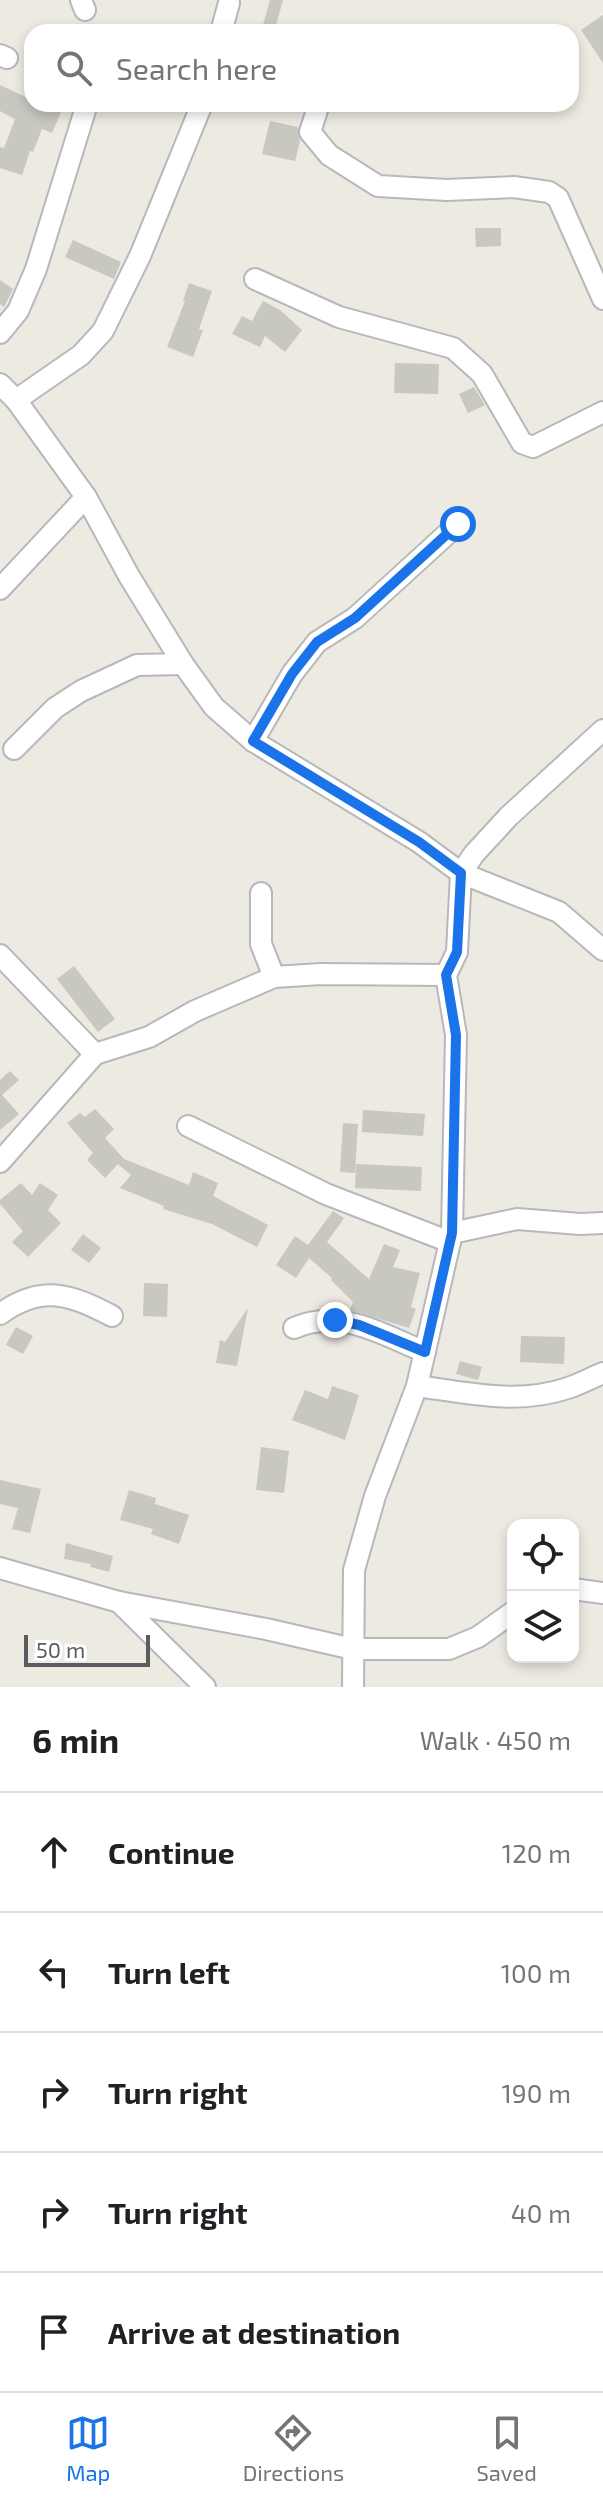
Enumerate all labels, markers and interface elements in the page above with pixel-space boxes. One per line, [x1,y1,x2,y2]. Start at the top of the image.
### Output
search box [24,24,579,112]
icon: search [52,46,96,90]
text: Search here [116,50,277,86]
route start [440,506,476,542]
route end [317,1302,353,1338]
map controls [507,1519,579,1663]
button: locate [507,1519,579,1591]
button: layers [507,1591,579,1663]
scale bar [24,1631,150,1667]
text: 50 m [36,1636,85,1662]
text: 6 min [32,1719,119,1760]
text: Walk · 450 m [420,1724,571,1755]
icon: ahead [32,1830,76,1874]
text: Continue [108,1834,235,1870]
text: 120 m [502,1837,571,1868]
icon: left [32,1950,76,1994]
text: Turn left [108,1954,230,1990]
text: 100 m [501,1957,571,1988]
icon: right [32,2070,76,2114]
text: Turn right [108,2074,248,2110]
text: 190 m [502,2077,571,2108]
icon: right [32,2190,76,2234]
text: Turn right [108,2194,248,2230]
text: 40 m [511,2197,571,2228]
icon: arrive [32,2310,76,2354]
text: Arrive at destination [108,2314,400,2350]
tab: Map [66,2411,110,2485]
tab: Directions [243,2411,344,2485]
tab: Saved [476,2411,537,2485]

